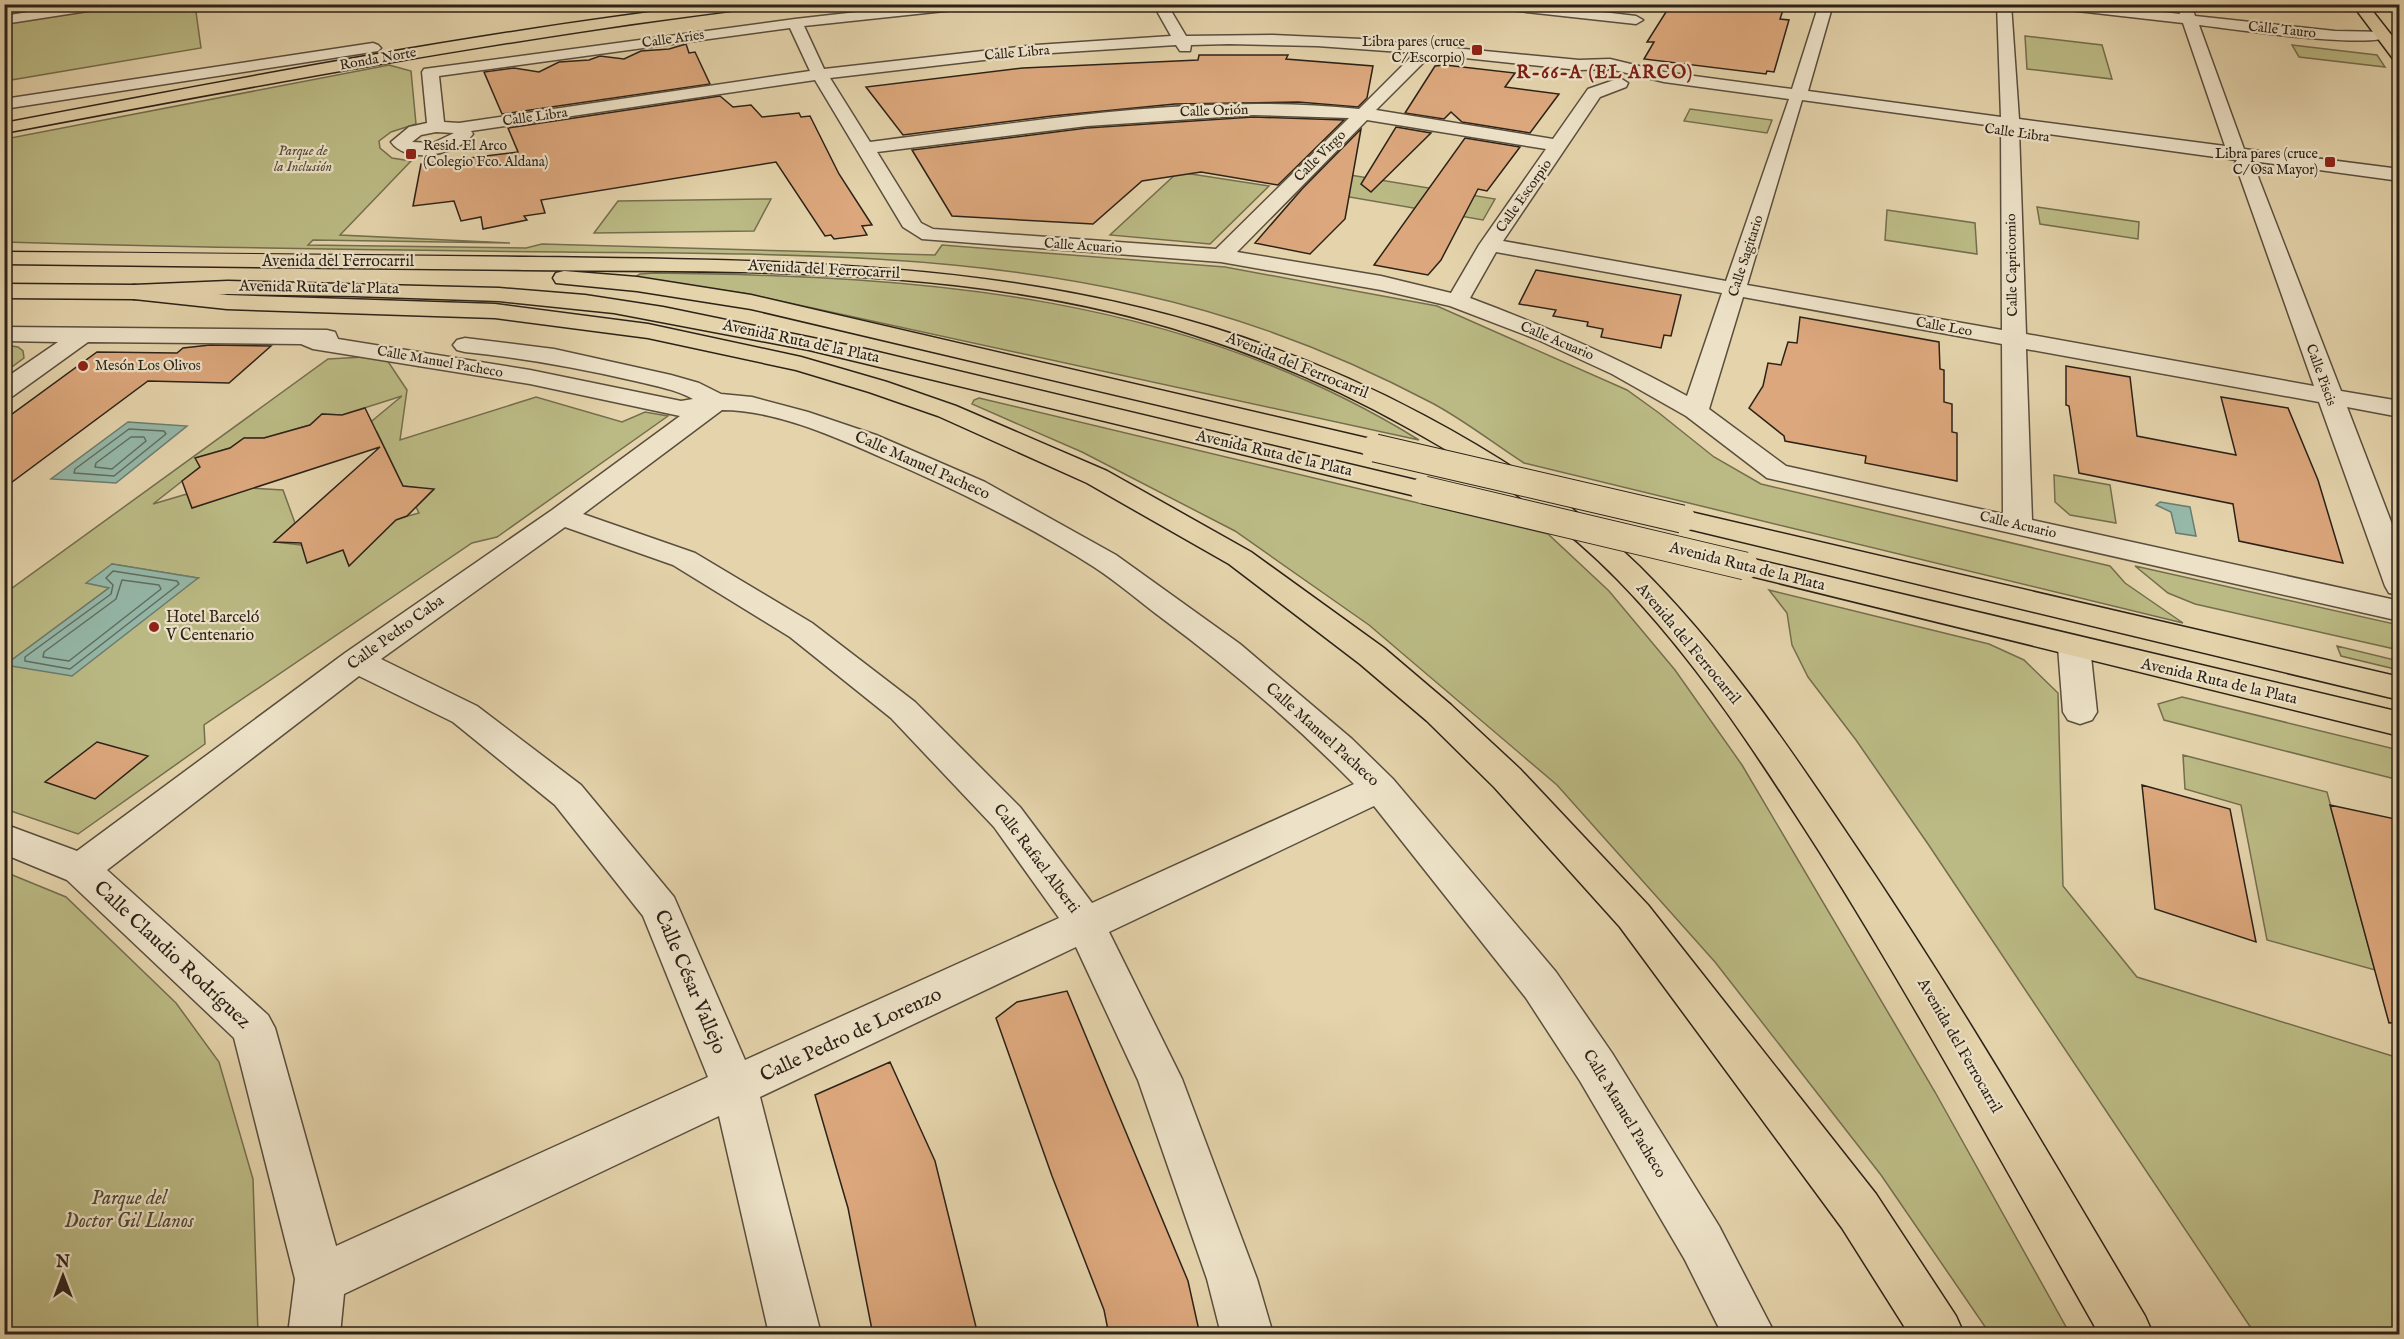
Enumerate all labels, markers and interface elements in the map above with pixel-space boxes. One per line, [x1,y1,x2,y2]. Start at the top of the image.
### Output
street label: Calle Tauro [2247,17,2317,43]
street label: Calle Aries [641,26,705,52]
place label: Libra pares (cruce C/ Escorpio) [1362,33,1466,67]
street label: Calle Libra [984,41,1051,65]
street label: Ronda Norte [338,43,418,75]
marker: Libra pares (cruce C/ Escorpio) [1470,43,1484,57]
district label: R-66-A (EL ARCO) [1516,62,1694,85]
street label: Calle Orión [1179,101,1249,121]
street label: Calle Libra [501,103,570,130]
street label: Calle Libra [1983,120,2052,147]
street label: Calle Virgo [1290,126,1350,186]
place label: Resid. El Arco (Colegio Fco. Aldana) [423,137,548,171]
park label: Parque de la Inclusión [274,142,332,176]
place label: Libra pares (cruce C/ Osa Mayor) [2215,145,2319,179]
marker: Resid. El Arco (Colegio Fco. Aldana) [404,147,418,161]
marker: Libra pares (cruce C/ Osa Mayor) [2323,155,2337,169]
street label: Calle Escorpio [1492,156,1556,236]
street label: Calle Sagitario [1724,212,1768,299]
street label: Calle Capricornio [2002,213,2022,317]
street label: Calle Acuario [1043,234,1123,258]
street label: Avenida del Ferrocarril [261,252,415,272]
street label: Avenida del Ferrocarril [746,256,901,284]
street label: Avenida Ruta de la Plata [238,277,399,299]
street label: Calle Leo [1914,313,1974,341]
street label: Avenida Ruta de la Plata [720,315,881,368]
street label: Calle Acuario [1517,317,1597,365]
street label: Avenida del Ferrocarril [1222,328,1372,404]
street label: Calle Manuel Pacheco [376,342,505,382]
street label: Calle Piscis [2301,342,2341,408]
place label: Mesón Los Olivos [95,357,201,375]
marker: Mesón Los Olivos [76,359,90,373]
street label: Avenida Ruta de la Plata [1193,426,1354,482]
street label: Calle Manuel Pacheco [851,427,993,505]
street label: Calle Acuario [1978,507,2059,543]
street label: Avenida Ruta de la Plata [1666,538,1827,596]
street label: Avenida del Ferrocarril [1631,579,1745,709]
street label: Calle Pedro Caba [344,591,448,675]
place label: Hotel Barceló V Centenario [165,608,260,646]
marker: Hotel Barceló V Centenario [147,620,161,634]
street label: Avenida Ruta de la Plata [2138,654,2299,710]
street label: Calle Manuel Pacheco [1261,679,1383,792]
street label: Calle Rafael Alberti [988,800,1084,918]
street label: Calle Claudio Rodríguez [88,876,256,1034]
street label: Calle César Vallejo [648,906,732,1058]
street label: Avenida del Ferrocarril [1912,974,2006,1117]
street label: Calle Pedro de Lorenzo [756,982,946,1088]
street label: Calle Manuel Pacheco [1578,1046,1670,1182]
park label: Parque del Doctor Gil Llanos [64,1186,194,1234]
north arrow [33,1246,93,1306]
text: N [55,1253,70,1273]

